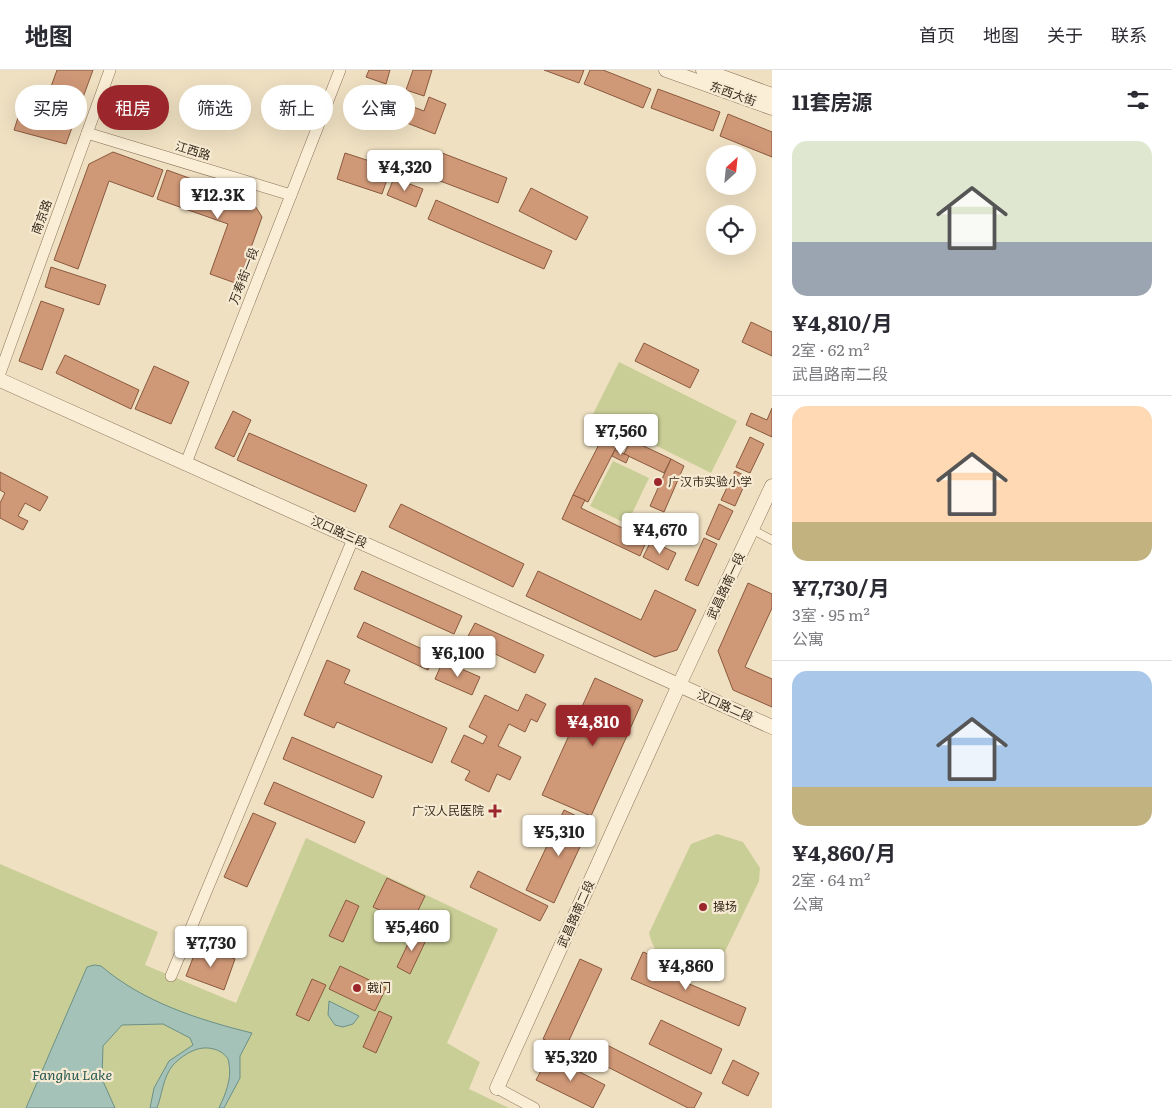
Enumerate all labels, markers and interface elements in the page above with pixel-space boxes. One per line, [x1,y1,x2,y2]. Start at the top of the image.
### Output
text: 地图 [25,17,73,52]
text: 首页 [919,21,955,48]
text: 地图 [983,21,1019,48]
text: 关于 [1047,21,1083,48]
text: 联系 [1111,21,1147,48]
street label: 东西大街 [708,76,759,110]
chip: 买房 [15,85,87,130]
chip: 租房 [97,85,169,130]
chip: 筛选 [179,85,251,130]
chip: 新上 [261,85,333,130]
chip: 公寓 [343,85,415,130]
text: 11套房源 [792,85,872,116]
icon: filters [1124,86,1152,114]
street label: 江西路 [173,136,213,164]
north arrow [706,145,756,195]
map controls [706,145,756,255]
pin: ¥4,320 [364,150,446,192]
text: ¥4,320 [378,154,432,178]
icon: home [927,173,1017,263]
pin: ¥12.3K [177,178,259,220]
text: ¥12.3K [191,182,245,206]
street label: 南京路 [26,197,56,237]
button: locate [706,205,756,255]
street label: 万寿街一段 [224,244,262,307]
text: ¥4,810/月 [792,306,892,337]
text: 2室 · 62 m² [792,337,870,361]
text: 武昌路南二段 [792,361,888,385]
pin: ¥7,560 [580,414,662,456]
text: ¥7,560 [595,418,647,442]
icon: home [927,439,1017,529]
place label: 广汉市实验小学 [668,472,752,490]
marker: 广汉市实验小学 [652,476,664,488]
street label: 汉口路三段 [308,511,370,552]
pin: ¥4,670 [619,512,701,555]
text: ¥4,670 [633,517,687,541]
street label: 武昌路南一段 [702,549,748,622]
text: ¥7,730/月 [792,571,889,602]
text: 3室 · 95 m² [792,602,870,626]
text: 公寓 [792,626,824,650]
pin: ¥6,100 [417,636,499,678]
text: ¥6,100 [432,640,484,664]
street label: 汉口路二段 [694,685,756,726]
pin: ¥4,810 [552,704,634,747]
icon: home [927,704,1017,794]
text: ¥4,810 [567,709,619,733]
place label: 广汉人民医院 [412,801,484,819]
marker: 广汉人民医院 [488,804,502,818]
pin: ¥5,310 [518,814,600,857]
text: ¥5,310 [533,819,585,843]
text: ¥4,860/月 [792,836,896,867]
text: 2室 · 64 m² [792,867,870,891]
street label: 武昌路南二段 [552,877,598,950]
text: 公寓 [792,891,824,915]
place label: 操场 [713,897,737,915]
marker: 操场 [697,901,709,913]
pin: ¥5,460 [371,910,453,952]
text: ¥5,460 [385,914,439,938]
pin: ¥7,730 [170,926,252,968]
text: ¥7,730 [186,930,236,954]
pin: ¥4,860 [645,948,727,991]
text: ¥4,860 [658,953,714,977]
place label: 戟门 [367,978,391,996]
marker: 戟门 [351,982,363,994]
pin: ¥5,320 [530,1040,612,1082]
text: ¥5,320 [545,1044,597,1068]
water label: Fanghu Lake [32,1064,112,1084]

